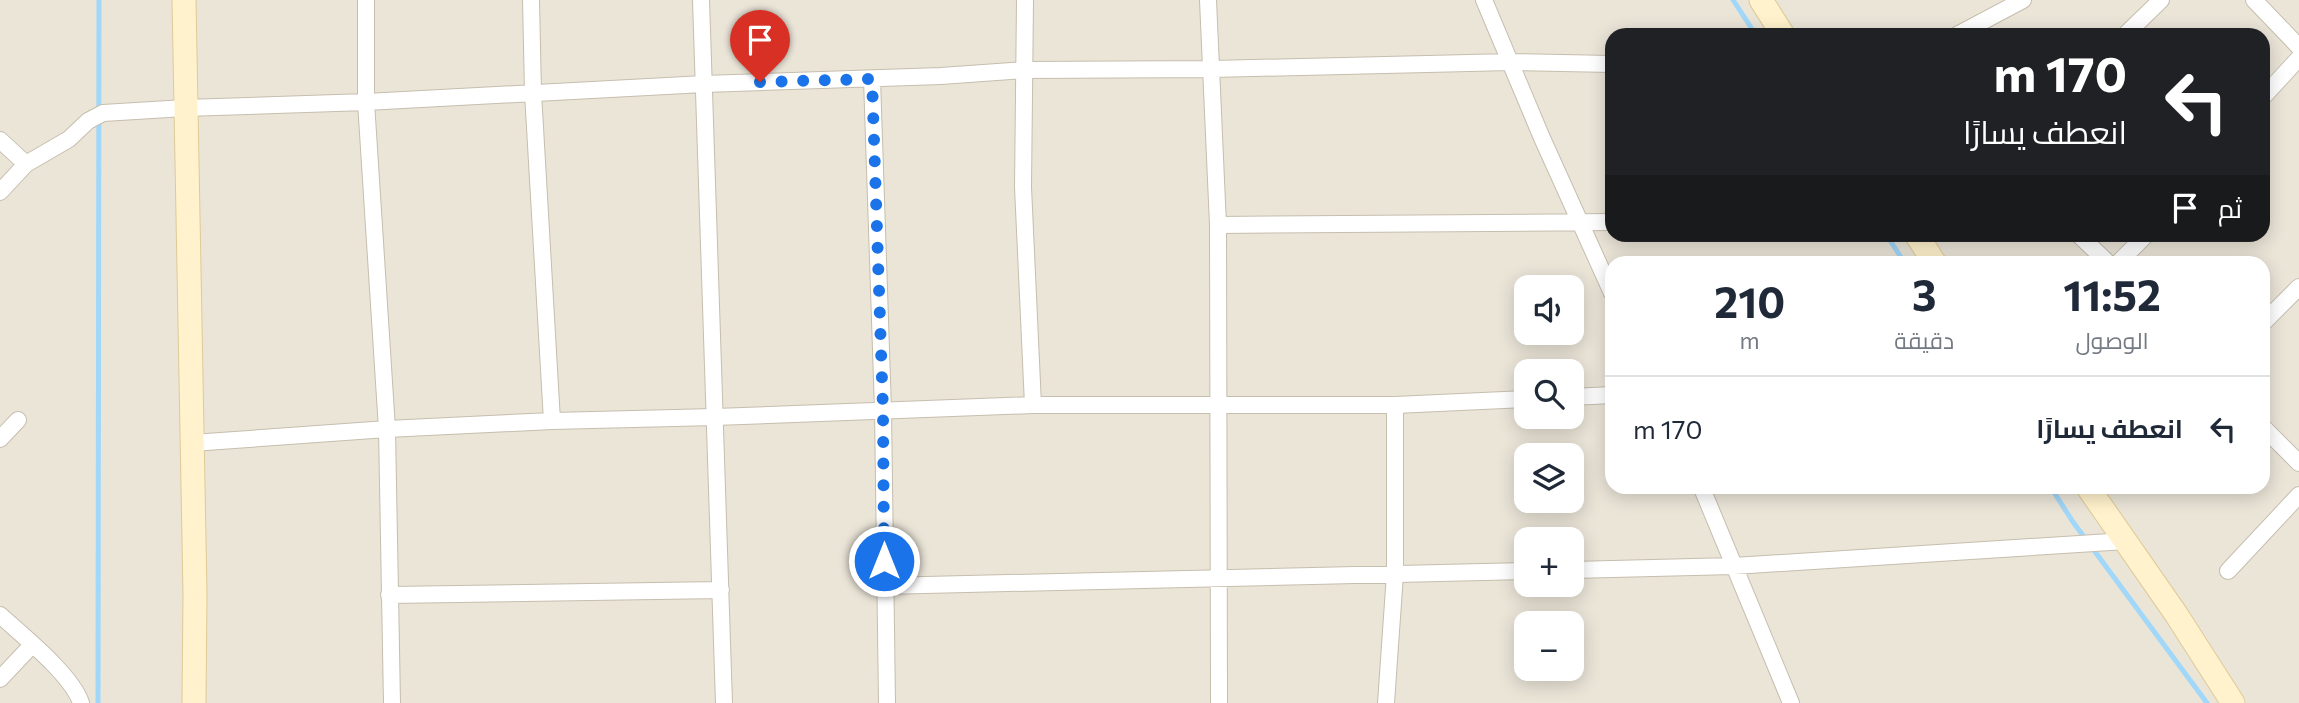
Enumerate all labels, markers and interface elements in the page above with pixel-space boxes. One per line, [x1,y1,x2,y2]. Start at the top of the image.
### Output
pin [730,10,790,82]
icon: arrive [741,21,779,59]
text: 170 m [1994,42,2127,102]
icon: left [2151,56,2242,147]
text: انعطف يسارًا [1963,111,2127,151]
icon: arrive [2166,189,2204,227]
text: ثم [2218,192,2242,223]
text: 3 [1912,268,1936,320]
text: 11:52 [2063,268,2161,320]
map controls [1514,275,1584,681]
button: sound [1514,275,1584,345]
text: 210 [1714,275,1785,327]
text: m [1740,326,1760,354]
text: دقيقة [1894,326,1954,354]
text: الوصول [2075,326,2149,354]
button: search [1514,359,1584,429]
icon: left [2204,410,2242,448]
text: انعطف يسارًا [2036,412,2183,443]
text: 170 m [1633,413,1702,444]
button: layers [1514,443,1584,513]
position arrow [847,524,921,598]
button: + [1514,527,1584,597]
button: − [1514,611,1584,681]

